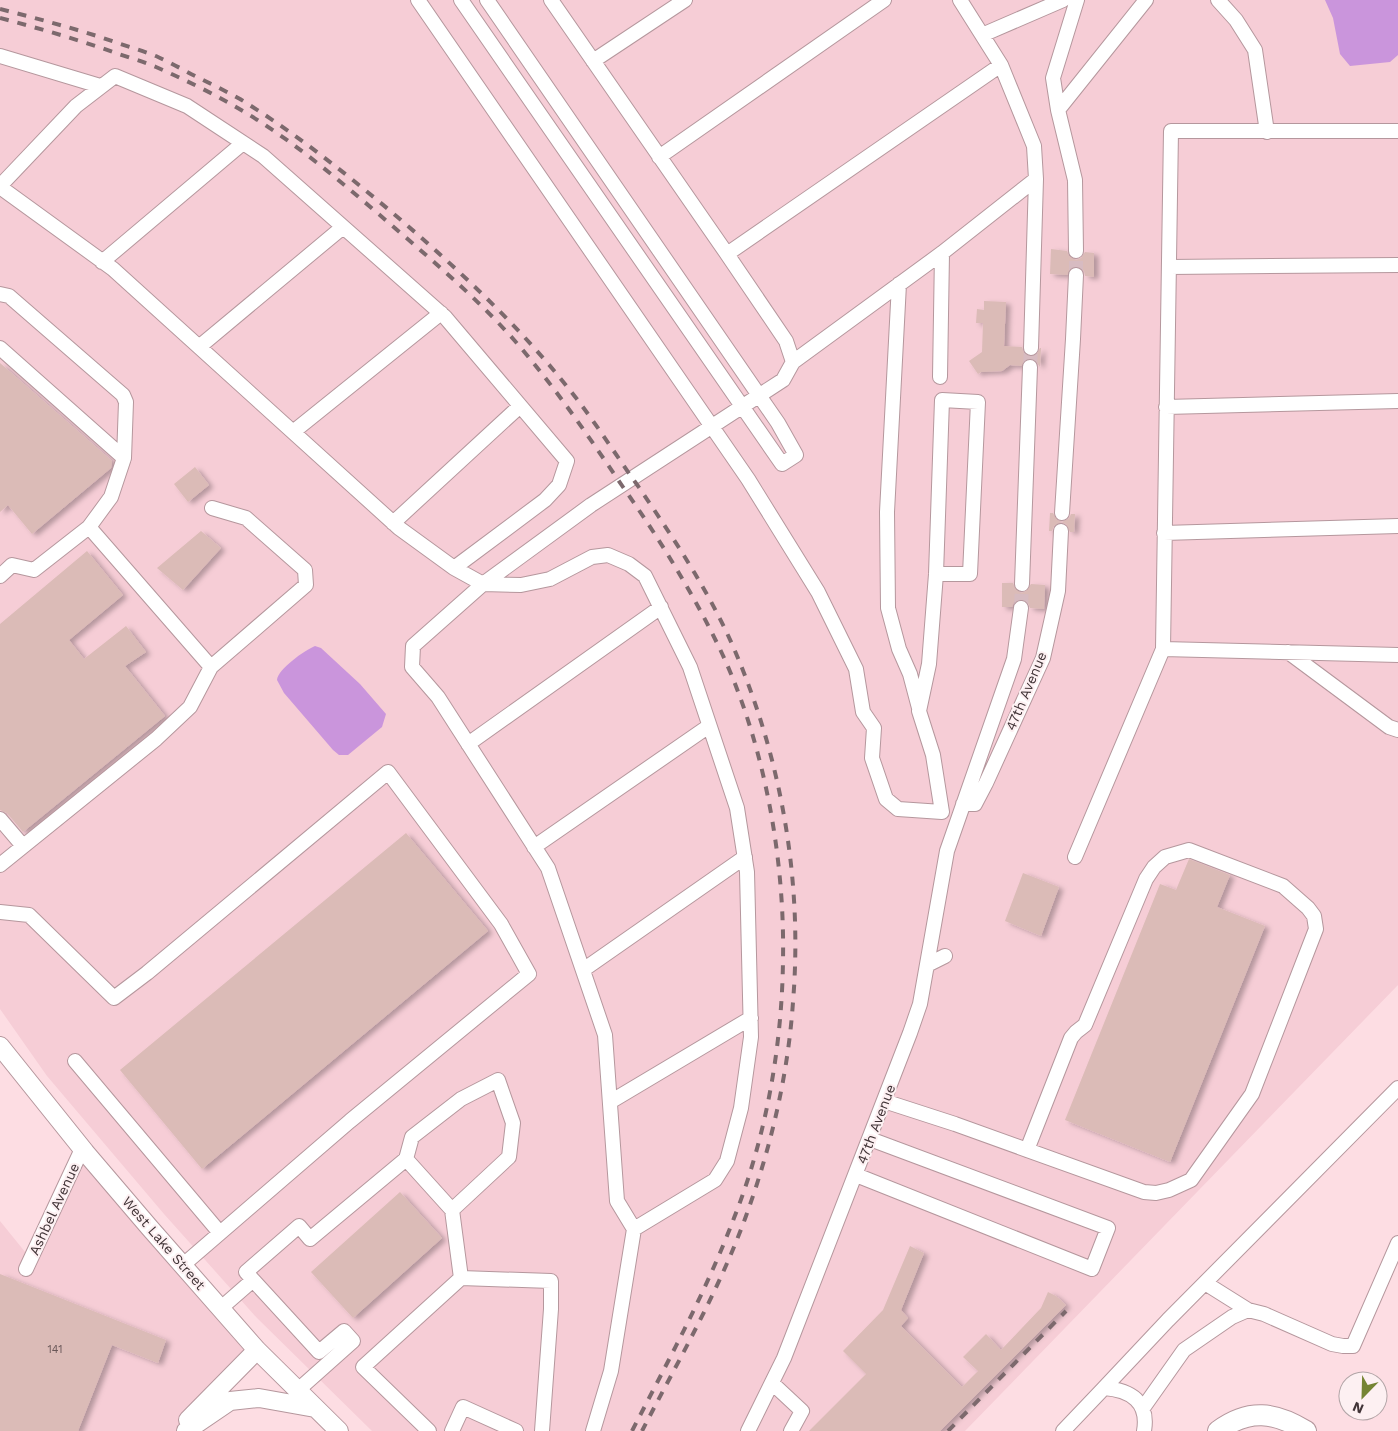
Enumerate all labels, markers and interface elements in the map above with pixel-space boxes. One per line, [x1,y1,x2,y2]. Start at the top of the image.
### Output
street label: 47th Avenue [1002,649,1050,733]
street label: 47th Avenue [853,1082,899,1166]
street label: Ashbel Avenue [26,1160,82,1258]
street label: West Lake Street [119,1193,209,1293]
house number: 141 [47,1343,63,1356]
north arrow [1338,1371,1388,1421]
text: N [1350,1399,1366,1417]

